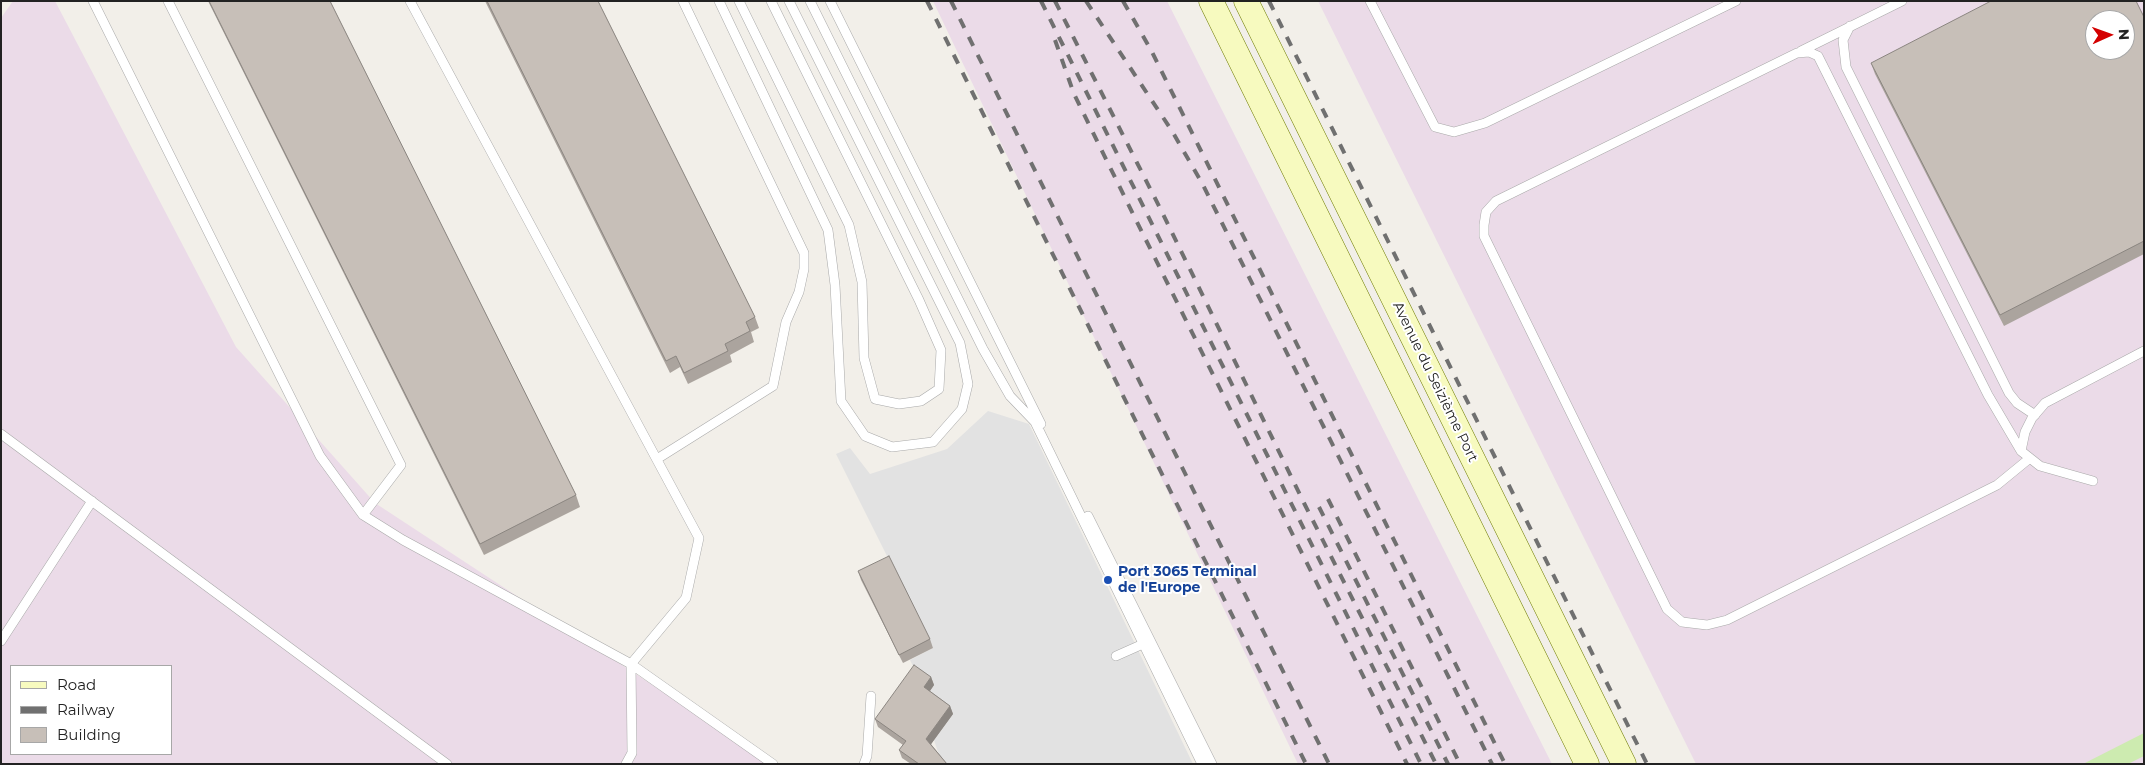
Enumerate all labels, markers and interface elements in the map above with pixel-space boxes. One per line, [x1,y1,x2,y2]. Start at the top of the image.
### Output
north arrow [2085,10,2135,60]
text: N [2115,29,2133,40]
street label: Avenue du Seizième Port [1389,299,1481,465]
place label: Port 3065 Terminal de l'Europe [1118,564,1257,596]
marker: Port 3065 Terminal de l'Europe [1102,574,1114,586]
legend [10,665,172,755]
text: Road [57,675,96,694]
text: Railway [57,700,114,719]
text: Building [57,725,121,744]

